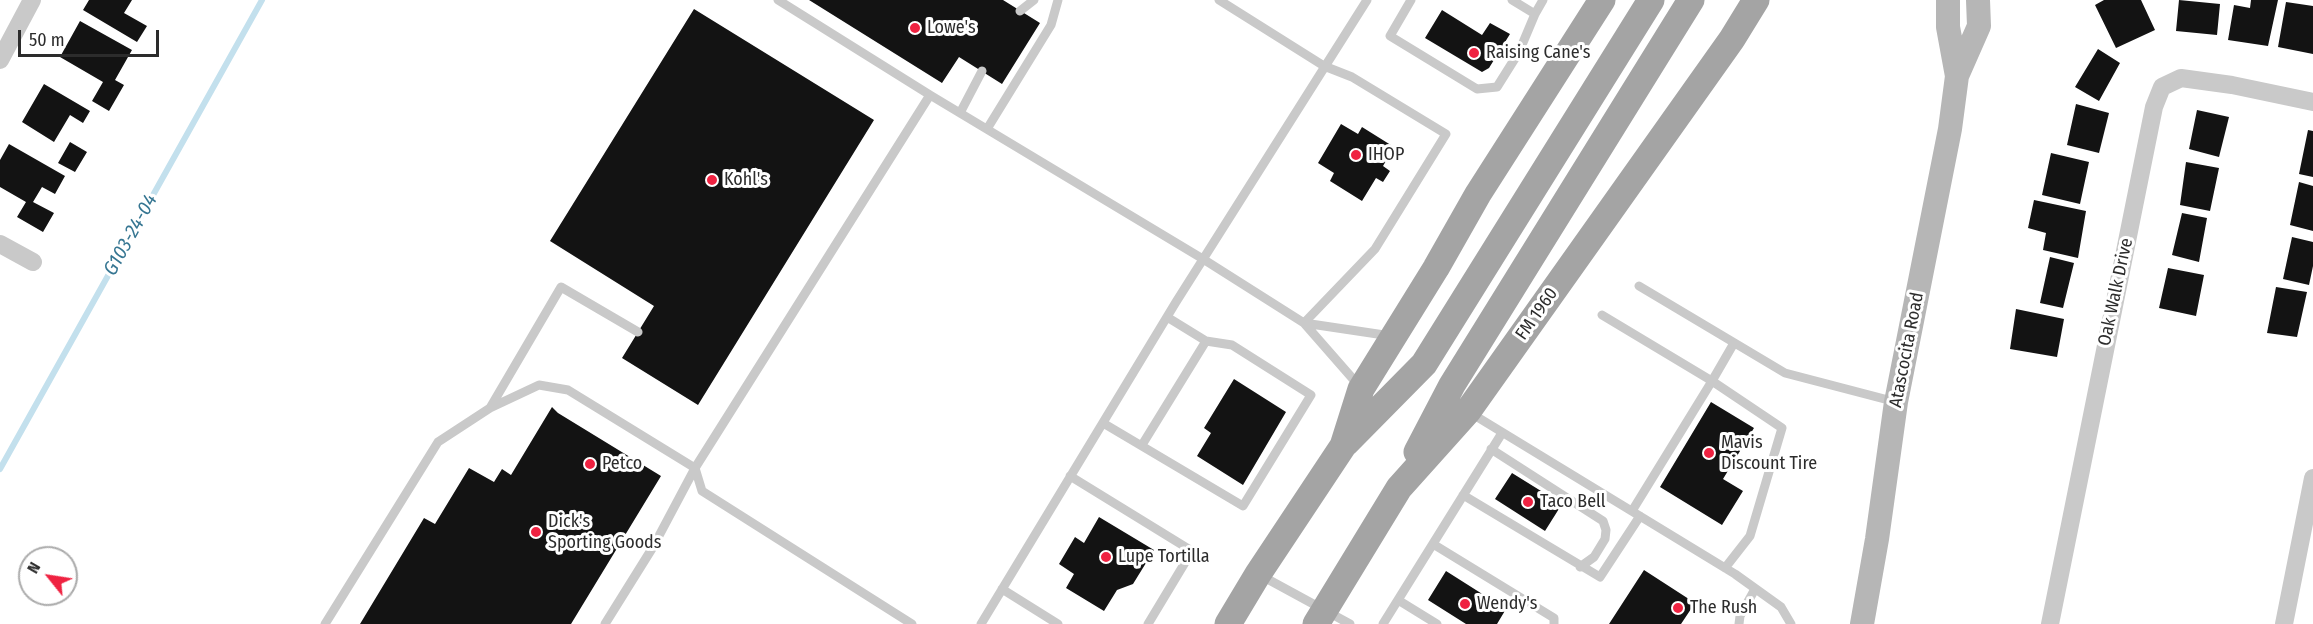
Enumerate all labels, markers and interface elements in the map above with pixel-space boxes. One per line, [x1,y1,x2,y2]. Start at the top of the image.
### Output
place label: Lowe's [927,17,976,39]
scale bar [21,18,162,56]
marker: Lowe's [908,21,922,35]
text: 50 m [29,29,65,51]
place label: Raising Cane's [1486,42,1591,64]
marker: Raising Cane's [1467,46,1481,60]
place label: IHOP [1368,144,1404,166]
marker: IHOP [1349,148,1363,162]
place label: Kohl's [724,169,768,191]
marker: Kohl's [705,173,719,187]
water label: G103-24-04 [99,190,163,280]
street label: Oak Walk Drive [2094,236,2138,348]
street label: FM 1960 [1511,284,1563,344]
street label: Atascocita Road [1885,291,1929,409]
place label: Mavis Discount Tire [1721,432,1817,474]
marker: Mavis Discount Tire [1702,446,1716,460]
place label: Petco [602,453,642,475]
marker: Petco [583,457,597,471]
place label: Taco Bell [1540,491,1606,513]
marker: Taco Bell [1521,495,1535,509]
place label: Dick's Sporting Goods [548,511,661,554]
marker: Dick's Sporting Goods [529,525,543,539]
north arrow [18,546,78,606]
place label: Lupe Tortilla [1118,546,1210,568]
marker: Lupe Tortilla [1099,550,1113,564]
text: N [23,559,44,577]
place label: Wendy's [1477,593,1537,615]
marker: Wendy's [1458,597,1472,611]
place label: The Rush [1690,597,1757,619]
marker: The Rush [1671,601,1685,615]

